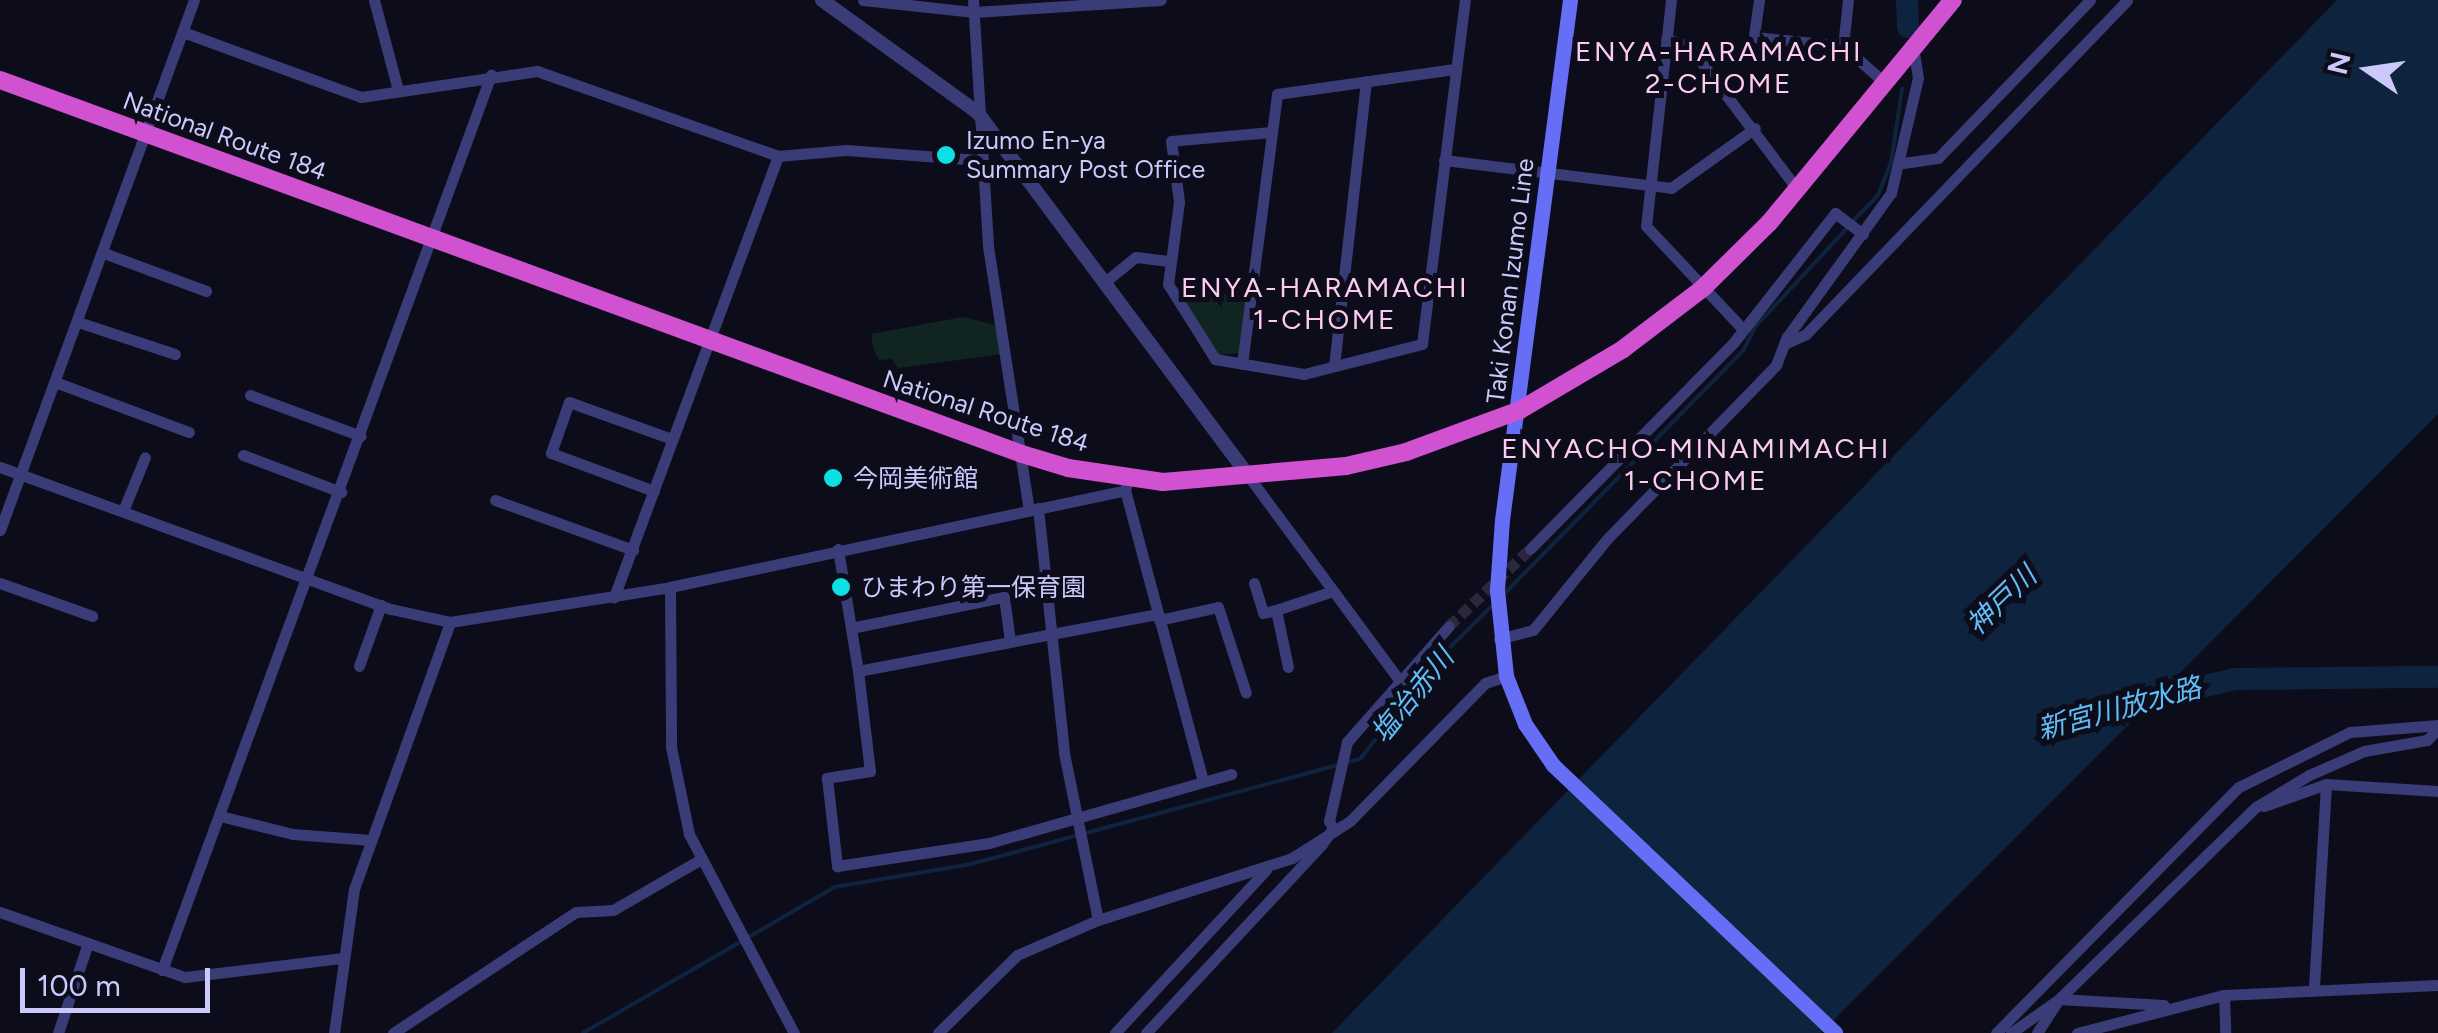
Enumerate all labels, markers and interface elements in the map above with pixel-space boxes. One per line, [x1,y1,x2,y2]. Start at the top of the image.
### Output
north arrow [2318,20,2418,120]
district label: ENYA-HARAMACHI 2-CHOME [1575,34,1863,100]
text: N [2320,49,2358,78]
street label: National Route 184 [119,85,331,187]
place label: Izumo En-ya Summary Post Office [966,126,1205,185]
marker: Izumo En-ya Summary Post Office [935,144,957,166]
street label: Taki Konan Izumo Line [1480,157,1540,405]
district label: ENYA-HARAMACHI 1-CHOME [1181,270,1469,336]
street label: National Route 184 [879,364,1093,458]
district label: ENYACHO-MINAMIMACHI 1-CHOME [1501,431,1891,497]
place label: 今岡美術館 [853,463,978,493]
marker: 今岡美術館 [822,467,844,489]
water label: 神戸川 [1959,559,2043,641]
place label: ひまわり第一保育園 [861,572,1086,602]
marker: ひまわり第一保育園 [830,576,852,598]
water label: 塩冶赤川 [1364,641,1460,749]
water label: 新宮川放水路 [2034,670,2204,746]
scale bar [25,948,215,1010]
text: 100 m [37,967,121,1004]

